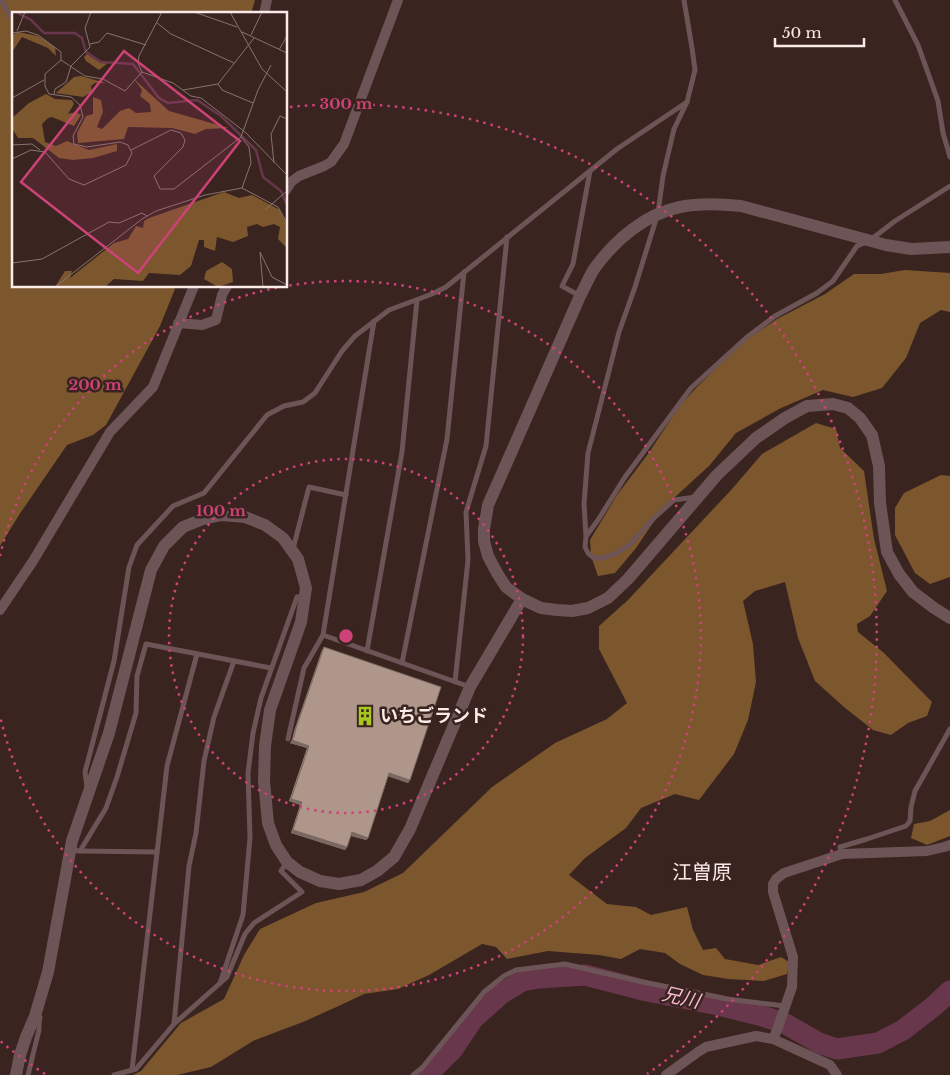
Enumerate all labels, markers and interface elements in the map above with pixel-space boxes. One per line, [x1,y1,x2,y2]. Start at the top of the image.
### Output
inset map [12,12,288,288]
scale bar [775,15,864,47]
text: 50 m [782,23,822,42]
text: 300 m [320,94,373,113]
text: 200 m [69,375,122,394]
text: 100 m [196,501,246,520]
centre of rings [337,627,355,645]
building icon: いちごランド [354,705,376,727]
place label: いちごランド [380,705,488,727]
district label: 江曽原 [672,860,732,884]
water label: 兄川 [660,982,704,1013]

